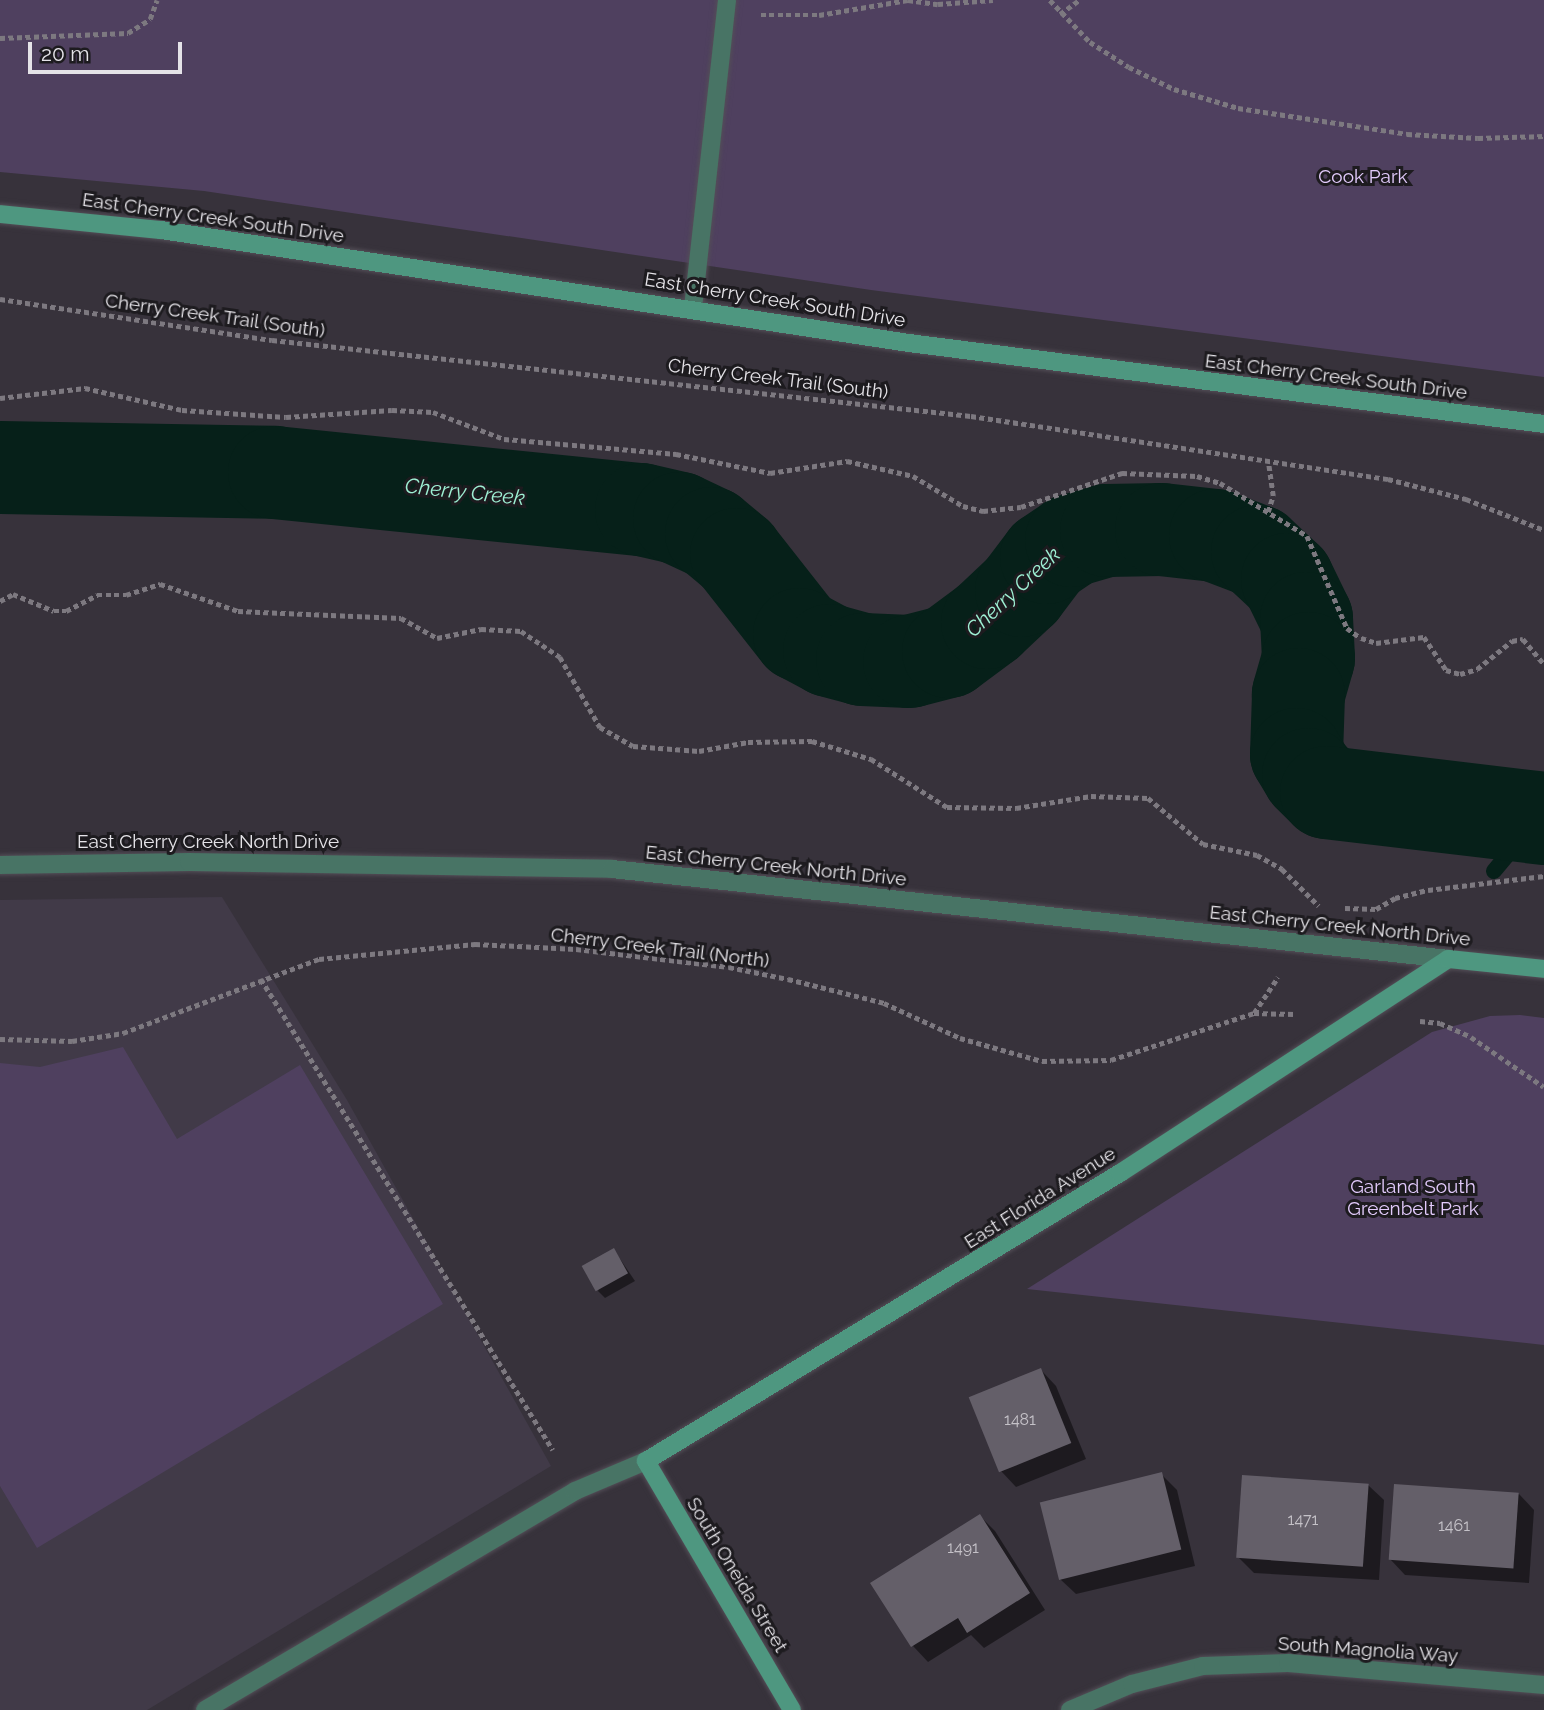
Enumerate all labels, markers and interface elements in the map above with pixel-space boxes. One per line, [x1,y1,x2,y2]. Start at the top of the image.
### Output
scale bar [32,28,186,72]
text: 20 m [41,41,89,66]
park label: Cook Park [1318,166,1408,188]
street label: East Cherry Creek South Drive [81,188,345,248]
street label: East Cherry Creek South Drive [643,268,907,332]
street label: Cherry Creek Trail (South) [103,289,327,343]
street label: East Cherry Creek South Drive [1203,350,1469,404]
street label: Cherry Creek Trail (South) [666,354,890,404]
water label: Cherry Creek [404,473,526,511]
water label: Cherry Creek [960,542,1066,642]
street label: East Cherry Creek North Drive [77,831,339,853]
street label: East Cherry Creek North Drive [644,841,908,891]
street label: East Cherry Creek North Drive [1208,901,1472,951]
street label: Cherry Creek Trail (North) [549,923,771,973]
street label: East Florida Avenue [960,1142,1120,1254]
park label: Garland South Greenbelt Park [1347,1176,1479,1220]
house number: 1481 [1004,1410,1036,1430]
street label: South Oneida Street [682,1493,792,1657]
house number: 1471 [1288,1510,1318,1530]
house number: 1461 [1438,1516,1470,1536]
house number: 1491 [947,1538,979,1558]
street label: South Magnolia Way [1277,1632,1459,1668]

